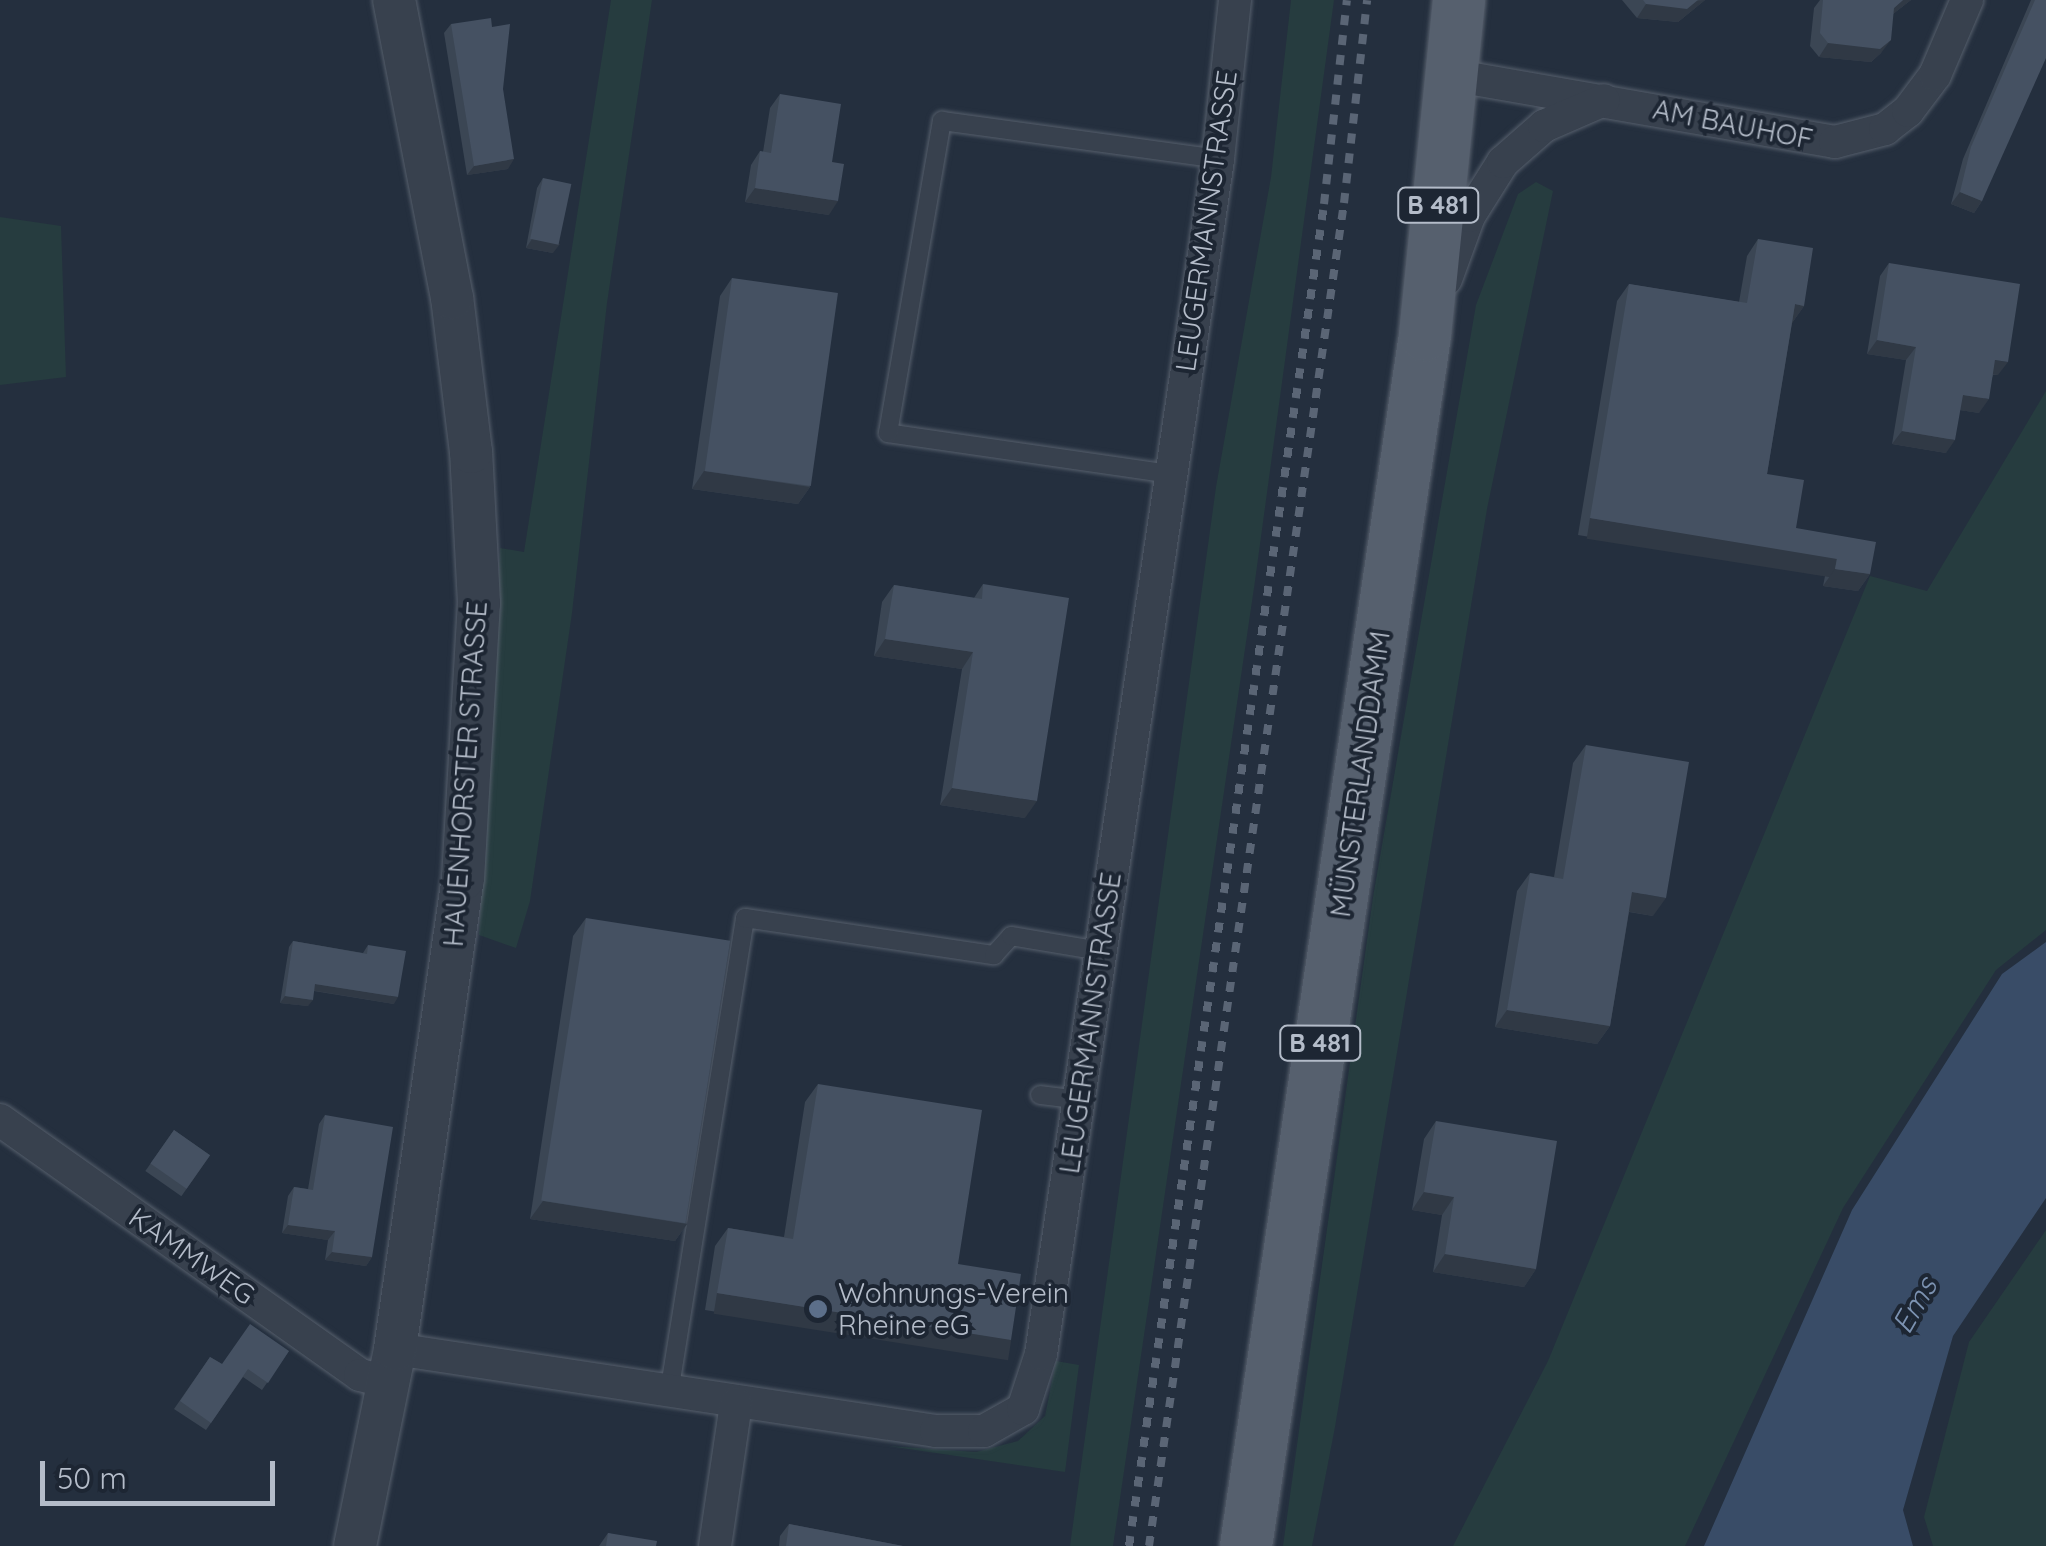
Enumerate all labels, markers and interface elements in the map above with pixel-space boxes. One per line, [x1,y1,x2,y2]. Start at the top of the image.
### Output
street label: LEUGERMANNSTRASSE [1168,68,1244,374]
street label: AM BAUHOF [1650,92,1816,156]
road number: B 481 [1396,185,1480,225]
street label: HAUENHORSTER STRASSE [436,600,494,948]
street label: MÜNSTERLANDDAMM [1323,629,1397,919]
street label: LEUGERMANNSTRASSE [1052,870,1128,1176]
road number: B 481 [1278,1023,1362,1063]
street label: KAMMWEG [123,1200,261,1312]
water label: Ems [1884,1271,1944,1339]
place label: Wohnungs-Verein Rheine eG [838,1276,1069,1342]
marker: Wohnungs-Verein Rheine eG [807,1298,829,1320]
scale bar [45,1441,280,1503]
text: 50 m [57,1459,127,1497]

